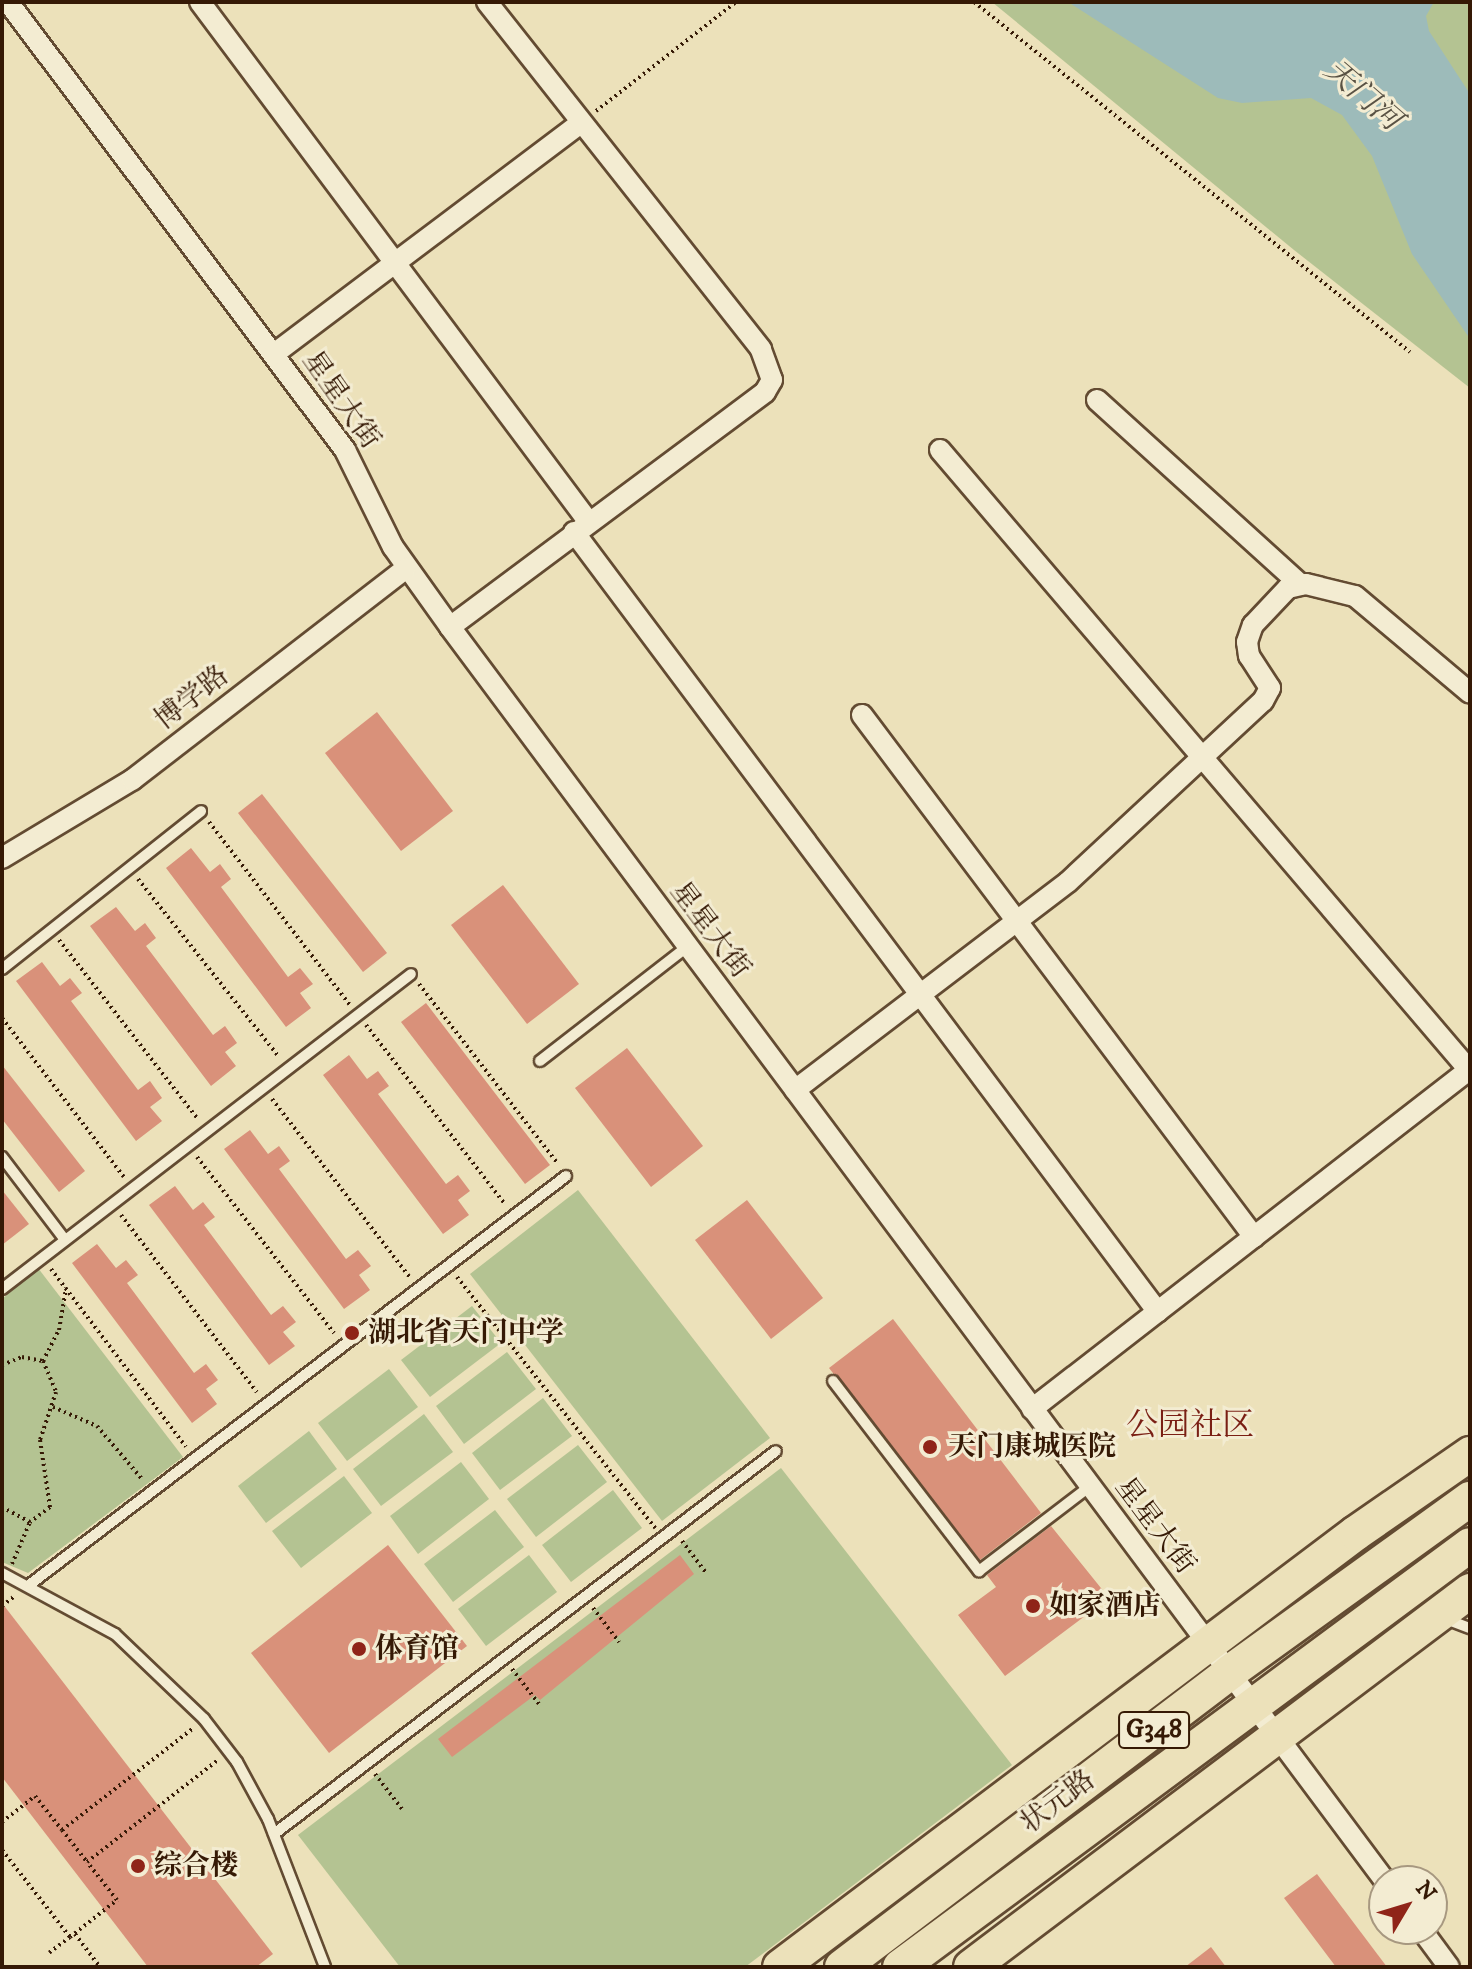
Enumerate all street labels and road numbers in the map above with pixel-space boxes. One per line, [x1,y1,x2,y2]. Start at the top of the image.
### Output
street label: 星星大街 [295,344,387,456]
street label: 博学路 [149,659,235,737]
street label: 星星大街 [663,875,757,985]
street label: 星星大街 [1108,1471,1202,1581]
road number: G348 [1118,1708,1190,1752]
street label: 状元路 [1014,1763,1102,1841]

